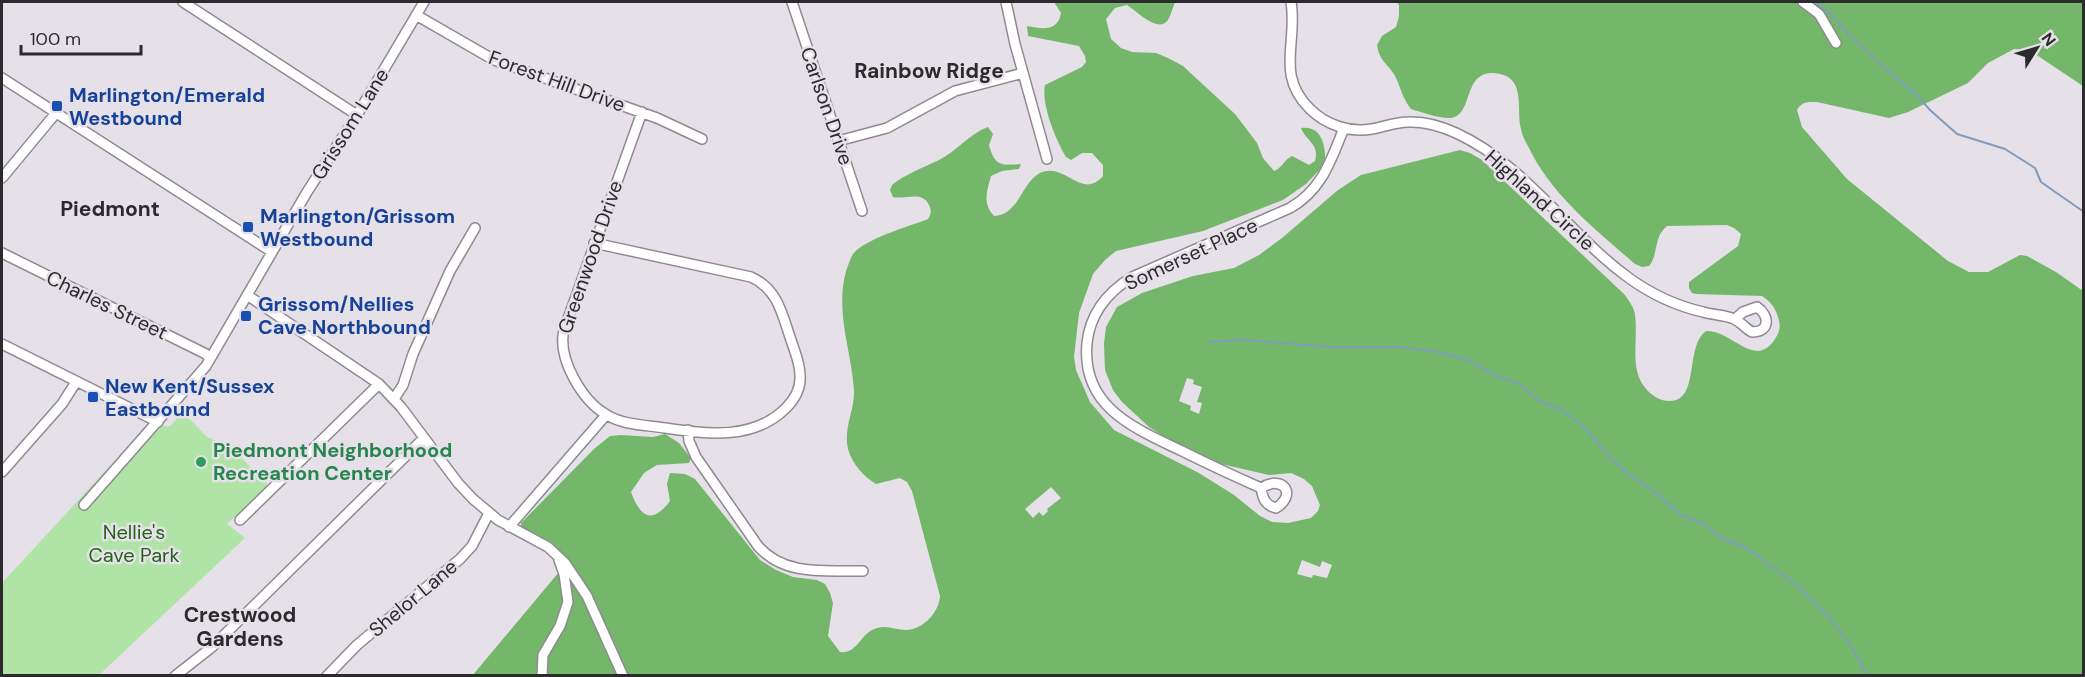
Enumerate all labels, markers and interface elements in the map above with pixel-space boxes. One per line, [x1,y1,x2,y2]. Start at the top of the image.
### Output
scale bar [21,18,141,56]
north arrow [2007,18,2067,78]
text: 100 m [30,27,81,51]
text: N [2037,28,2060,50]
street label: Forest Hill Drive [485,44,629,118]
street label: Carlson Drive [795,44,859,168]
district label: Rainbow Ridge [854,57,1004,85]
street label: Grissom Lane [305,63,395,185]
place label: Marlington/Emerald Westbound [69,82,265,131]
marker: Marlington/Emerald Westbound [50,99,64,113]
street label: Highland Circle [1480,144,1600,256]
street label: Greenwood Drive [552,177,628,337]
district label: Piedmont [60,195,160,223]
place label: Marlington/Grissom Westbound [260,203,455,252]
street label: Somerset Place [1120,212,1262,296]
marker: Marlington/Grissom Westbound [241,220,255,234]
street label: Charles Street [42,264,172,346]
place label: Grissom/Nellies Cave Northbound [258,291,431,340]
marker: Grissom/Nellies Cave Northbound [239,309,253,323]
place label: New Kent/Sussex Eastbound [105,373,275,422]
marker: New Kent/Sussex Eastbound [86,390,100,404]
place label: Piedmont Neighborhood Recreation Center [213,437,452,486]
marker: Piedmont Neighborhood Recreation Center [194,455,208,469]
park label: Nellie's Cave Park [88,519,180,568]
street label: Shelor Lane [363,553,463,643]
district label: Crestwood Gardens [184,601,296,653]

